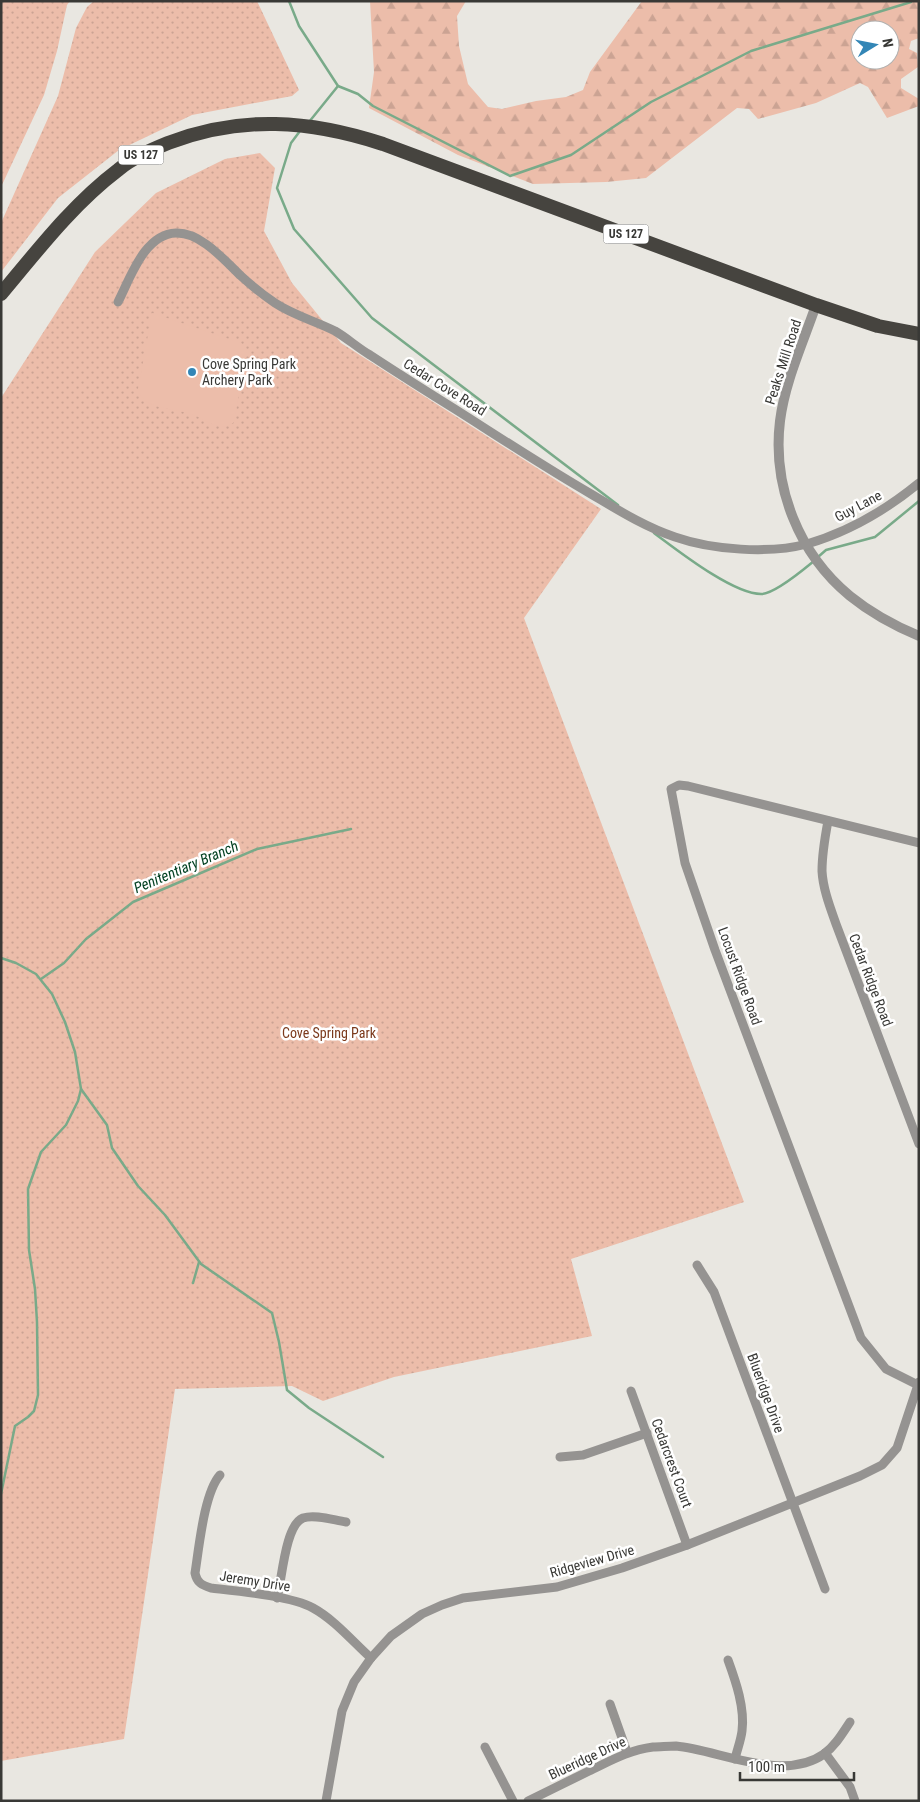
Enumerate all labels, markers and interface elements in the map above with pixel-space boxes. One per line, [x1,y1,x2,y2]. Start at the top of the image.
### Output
north arrow [850,20,900,70]
text: N [879,37,896,48]
road number: US 127 [118,146,164,164]
road number: US 127 [604,224,648,243]
street label: Peaks Mill Road [762,317,804,407]
street label: Cedar Cove Road [401,355,489,419]
place label: Cove Spring Park Archery Park [202,356,297,388]
marker: Cove Spring Park Archery Park [186,366,198,378]
street label: Guy Lane [832,487,885,525]
water label: Penitentiary Branch [131,837,241,897]
street label: Locust Ridge Road [715,925,765,1027]
street label: Cedar Ridge Road [846,931,896,1029]
park label: Cove Spring Park [282,1025,377,1041]
street label: Blueridge Drive [744,1351,788,1435]
street label: Cedarcrest Court [648,1416,696,1510]
street label: Ridgeview Drive [548,1541,636,1581]
street label: Jeremy Drive [218,1568,292,1595]
street label: Blueridge Drive [546,1733,628,1783]
scale bar [740,1750,854,1782]
text: 100 m [748,1758,785,1776]

